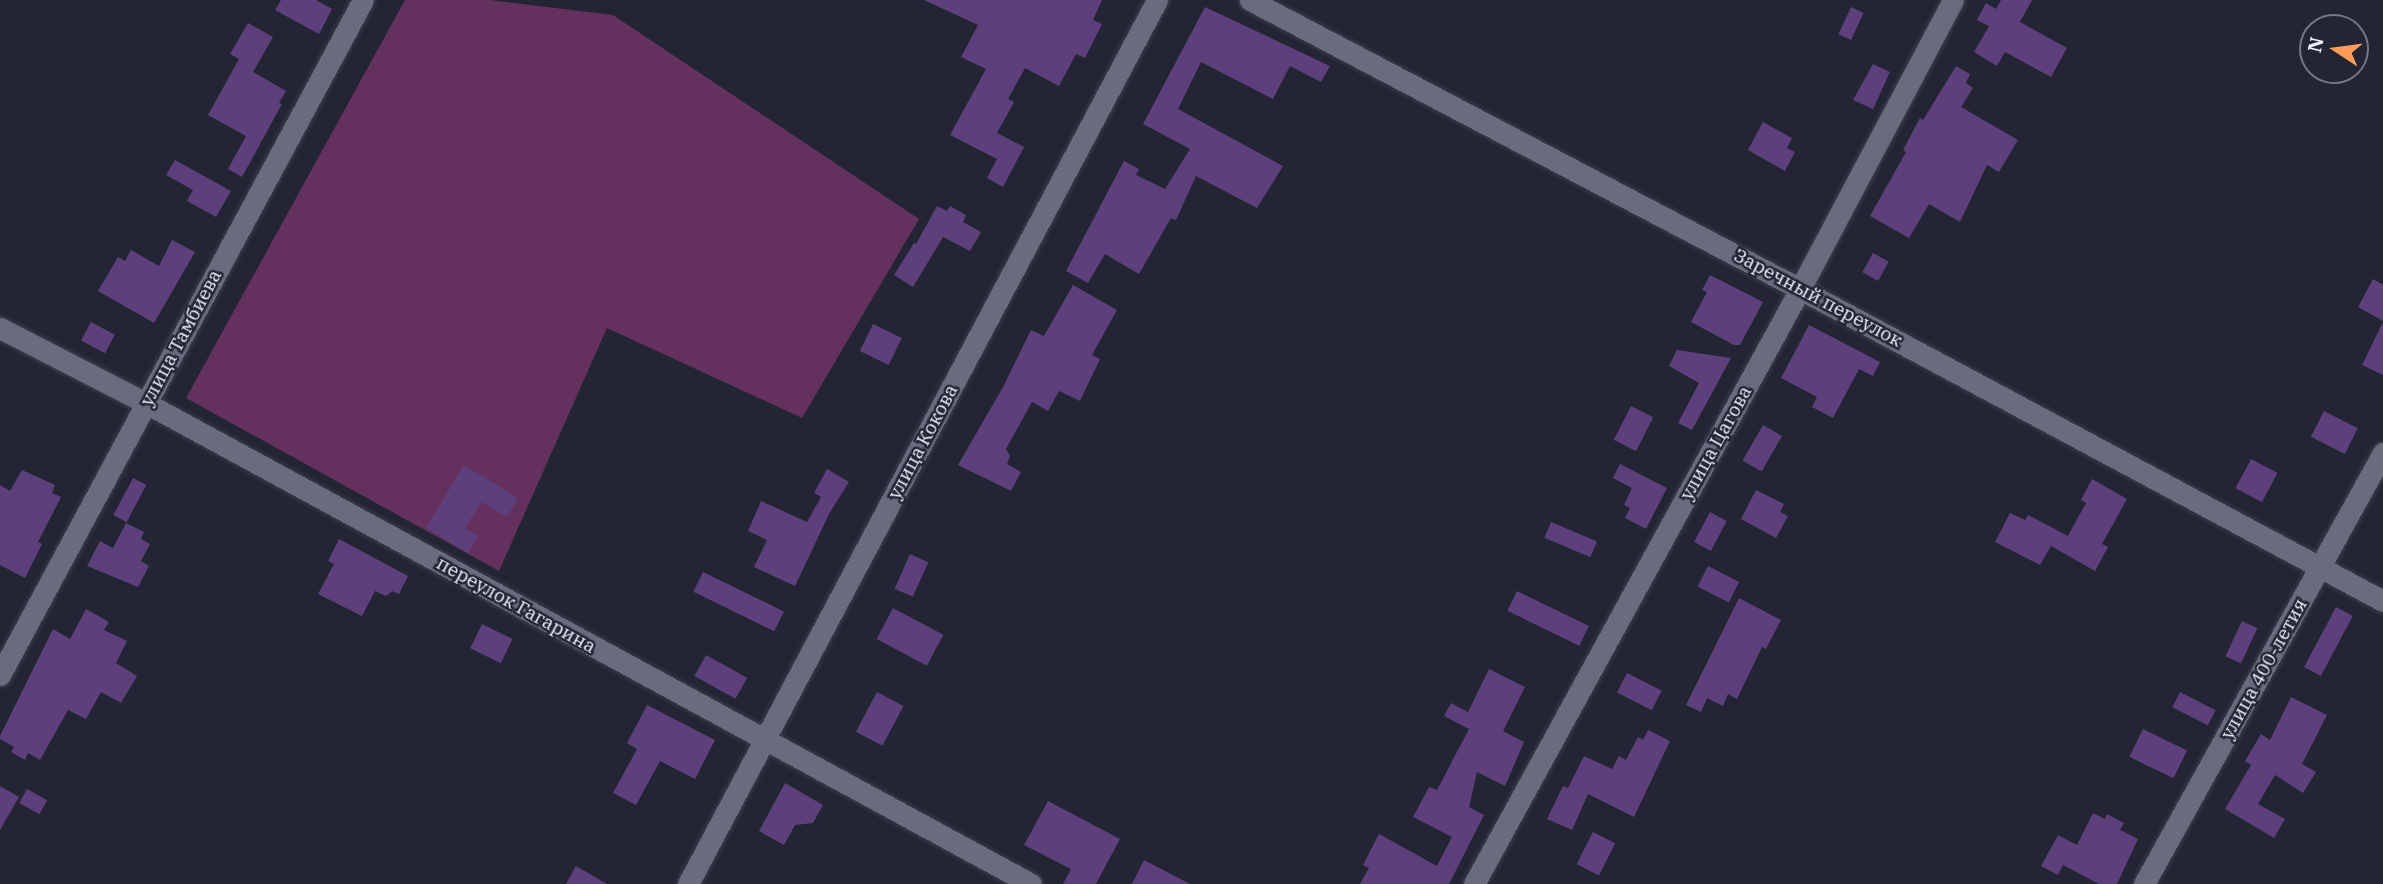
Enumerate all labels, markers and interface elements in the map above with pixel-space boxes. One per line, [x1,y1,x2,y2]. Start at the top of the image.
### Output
north arrow [2299,14,2369,84]
text: N [2302,35,2329,55]
street label: Заречный переулок [1730,244,1906,352]
street label: улица Тамбиева [135,266,227,410]
street label: улица Кокова [883,381,963,503]
street label: улица Цагова [1675,382,1757,504]
street label: переулок Гагарина [432,552,600,658]
street label: улица 400-летия [2216,595,2312,743]

